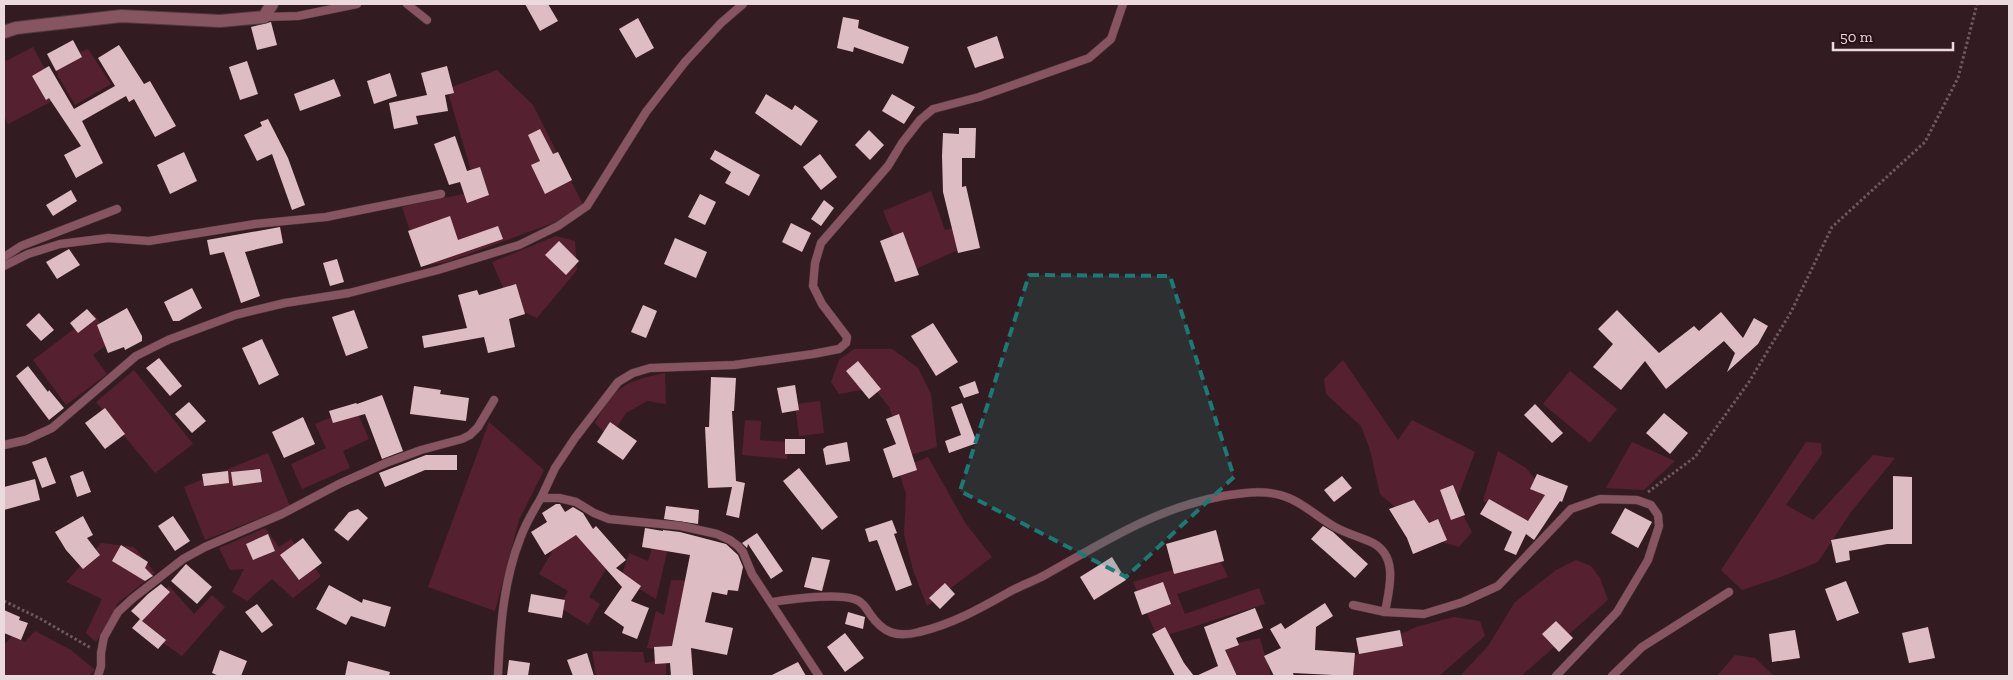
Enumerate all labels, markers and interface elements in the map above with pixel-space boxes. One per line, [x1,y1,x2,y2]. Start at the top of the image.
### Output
scale bar [1833,20,1953,52]
text: 50 m [1840,28,1873,46]

